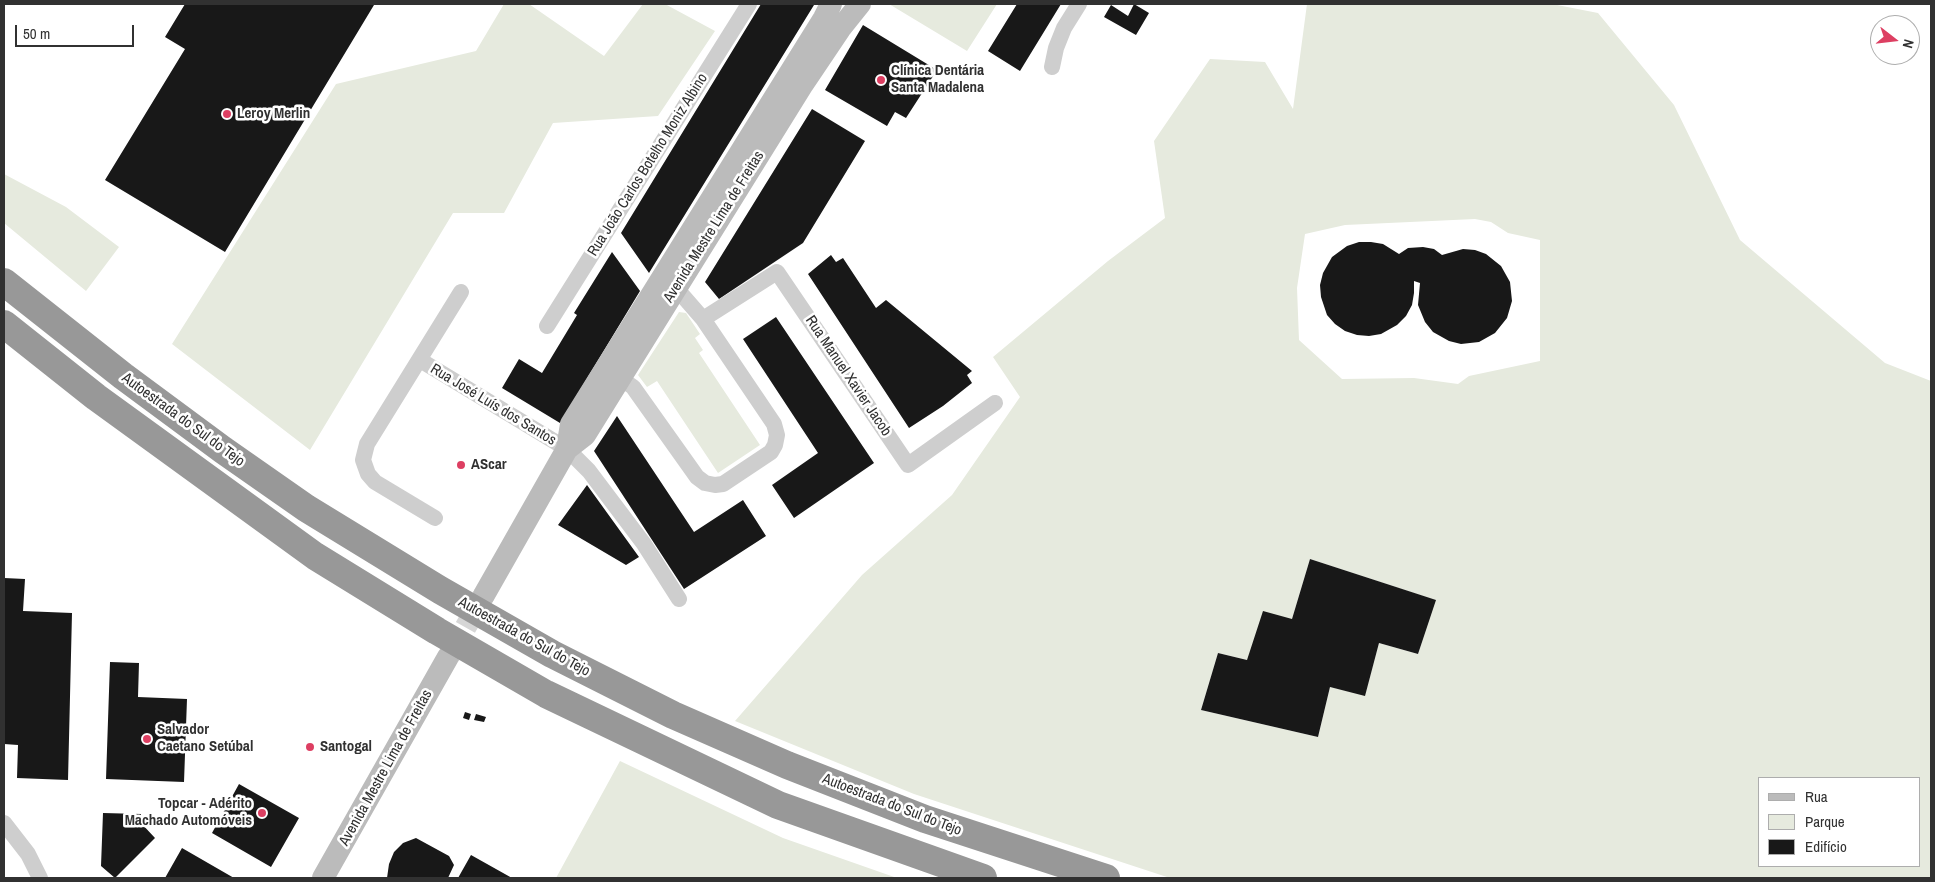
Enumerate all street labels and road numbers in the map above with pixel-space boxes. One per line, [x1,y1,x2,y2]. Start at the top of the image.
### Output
street label: Rua João Carlos Botelho Moniz Albino [584,70,712,260]
street label: Avenida Mestre Lima de Freitas [660,148,768,306]
street label: Rua Manuel Xavier Jacob [801,312,895,440]
street label: Rua José Luís dos Santos [427,360,559,450]
street label: Autoestrada do Sul do Tejo [118,369,248,471]
street label: Autoestrada do Sul do Tejo [455,593,593,681]
street label: Avenida Mestre Lima de Freitas [336,687,436,849]
street label: Autoestrada do Sul do Tejo [820,770,964,840]

